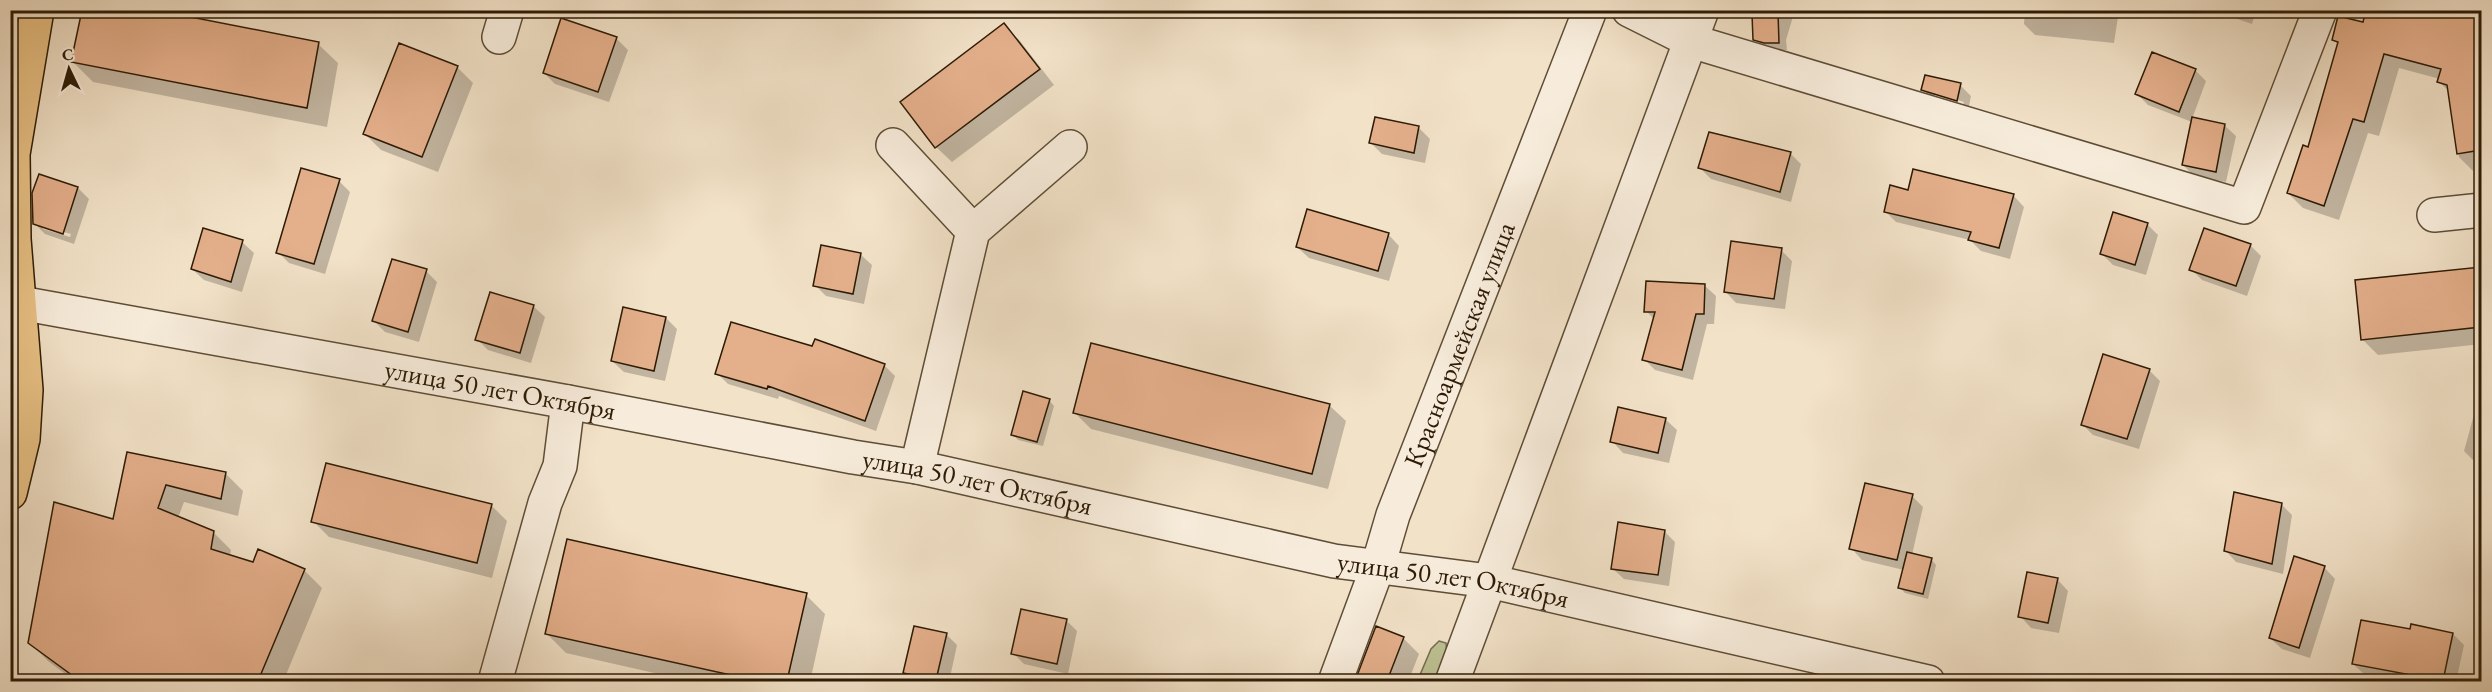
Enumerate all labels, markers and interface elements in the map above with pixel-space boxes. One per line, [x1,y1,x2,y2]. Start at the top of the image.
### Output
north arrow [39,39,99,99]
text: С [61,44,74,66]
street label: Красноармейская улица [1395,216,1523,472]
street label: улица 50 лет Октября [382,351,619,428]
street label: улица 50 лет Октября [860,441,1096,523]
street label: улица 50 лет Октября [1335,544,1572,616]

